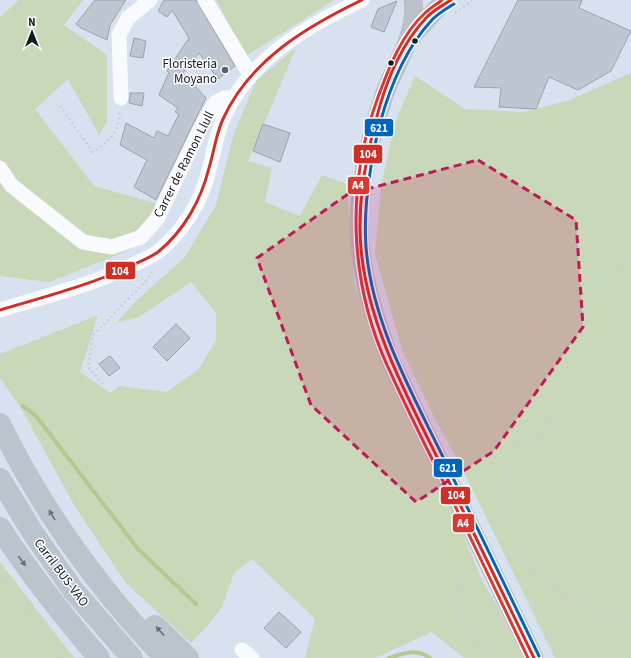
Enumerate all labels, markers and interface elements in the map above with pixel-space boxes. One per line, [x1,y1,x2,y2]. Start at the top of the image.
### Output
north arrow [12,12,52,52]
text: N [28,15,36,30]
unlabelled marker [410,36,420,46]
place label: Floristeria Moyano [162,55,217,88]
unlabelled marker [386,58,396,68]
marker: Floristeria Moyano [220,65,230,75]
street label: Carrer de Ramon Llull [149,108,219,221]
line badge: 621 [364,118,394,137]
text: 621 [370,121,388,136]
line badge: 104 [353,144,383,164]
text: 104 [359,147,377,162]
line badge: A4 [347,176,370,195]
text: A4 [351,178,364,193]
line badge: 104 [105,261,136,280]
text: 104 [111,264,129,279]
line badge: 621 [433,458,463,478]
text: 621 [439,461,457,476]
line badge: 104 [440,486,471,505]
text: 104 [447,488,465,503]
one-way arrow [48,509,55,521]
line badge: A4 [452,513,475,533]
text: A4 [456,516,469,531]
street label: Carril BUS-VAO [30,535,93,610]
one-way arrow [18,555,26,566]
one-way arrow [155,626,165,636]

